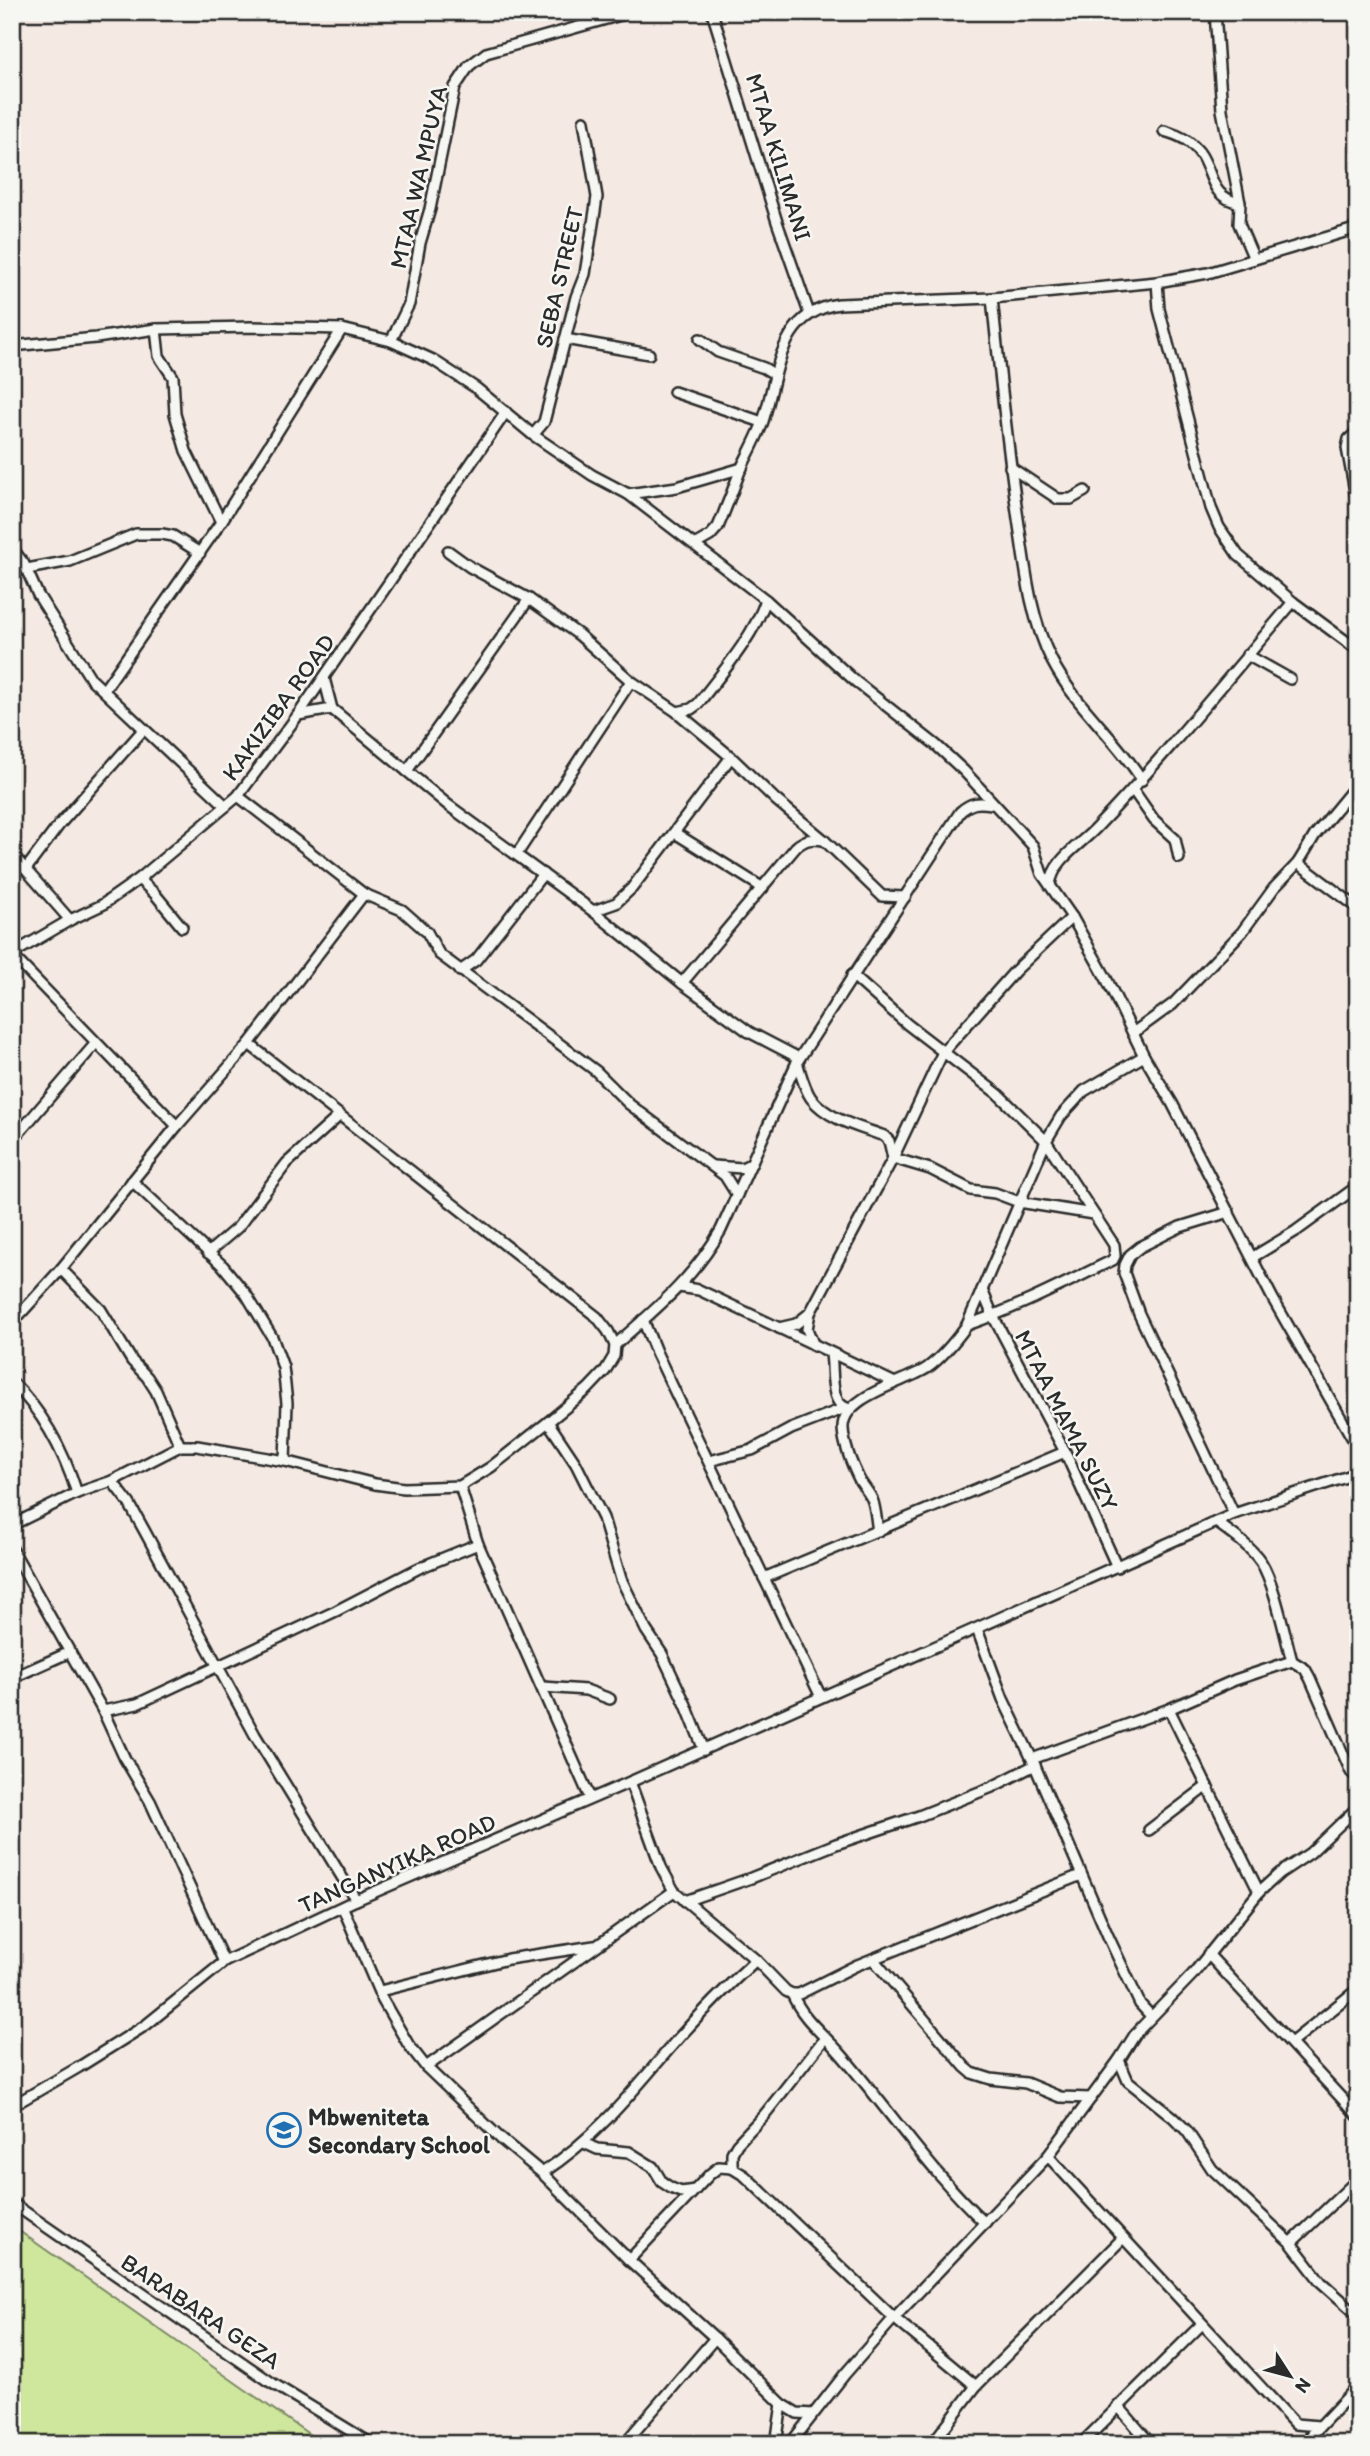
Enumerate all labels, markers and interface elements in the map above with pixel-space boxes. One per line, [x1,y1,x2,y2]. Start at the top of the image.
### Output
street label: MTAA KILIMANI [740,70,818,244]
street label: MTAA WA MPUYA [383,83,453,271]
street label: SEBA STREET [529,203,590,351]
street label: KAKIZIBA ROAD [215,628,341,786]
street label: MTAA MAMA SUZY [1009,1325,1125,1515]
street label: TANGANYIKA ROAD [294,1806,500,1920]
place label: Mbweniteta Secondary School [308,2102,490,2160]
school or university icon: Mbweniteta Secondary School [265,2111,303,2149]
street label: BARABARA GEZA [116,2247,286,2375]
north arrow [1254,2340,1324,2410]
text: N [1290,2374,1316,2398]

